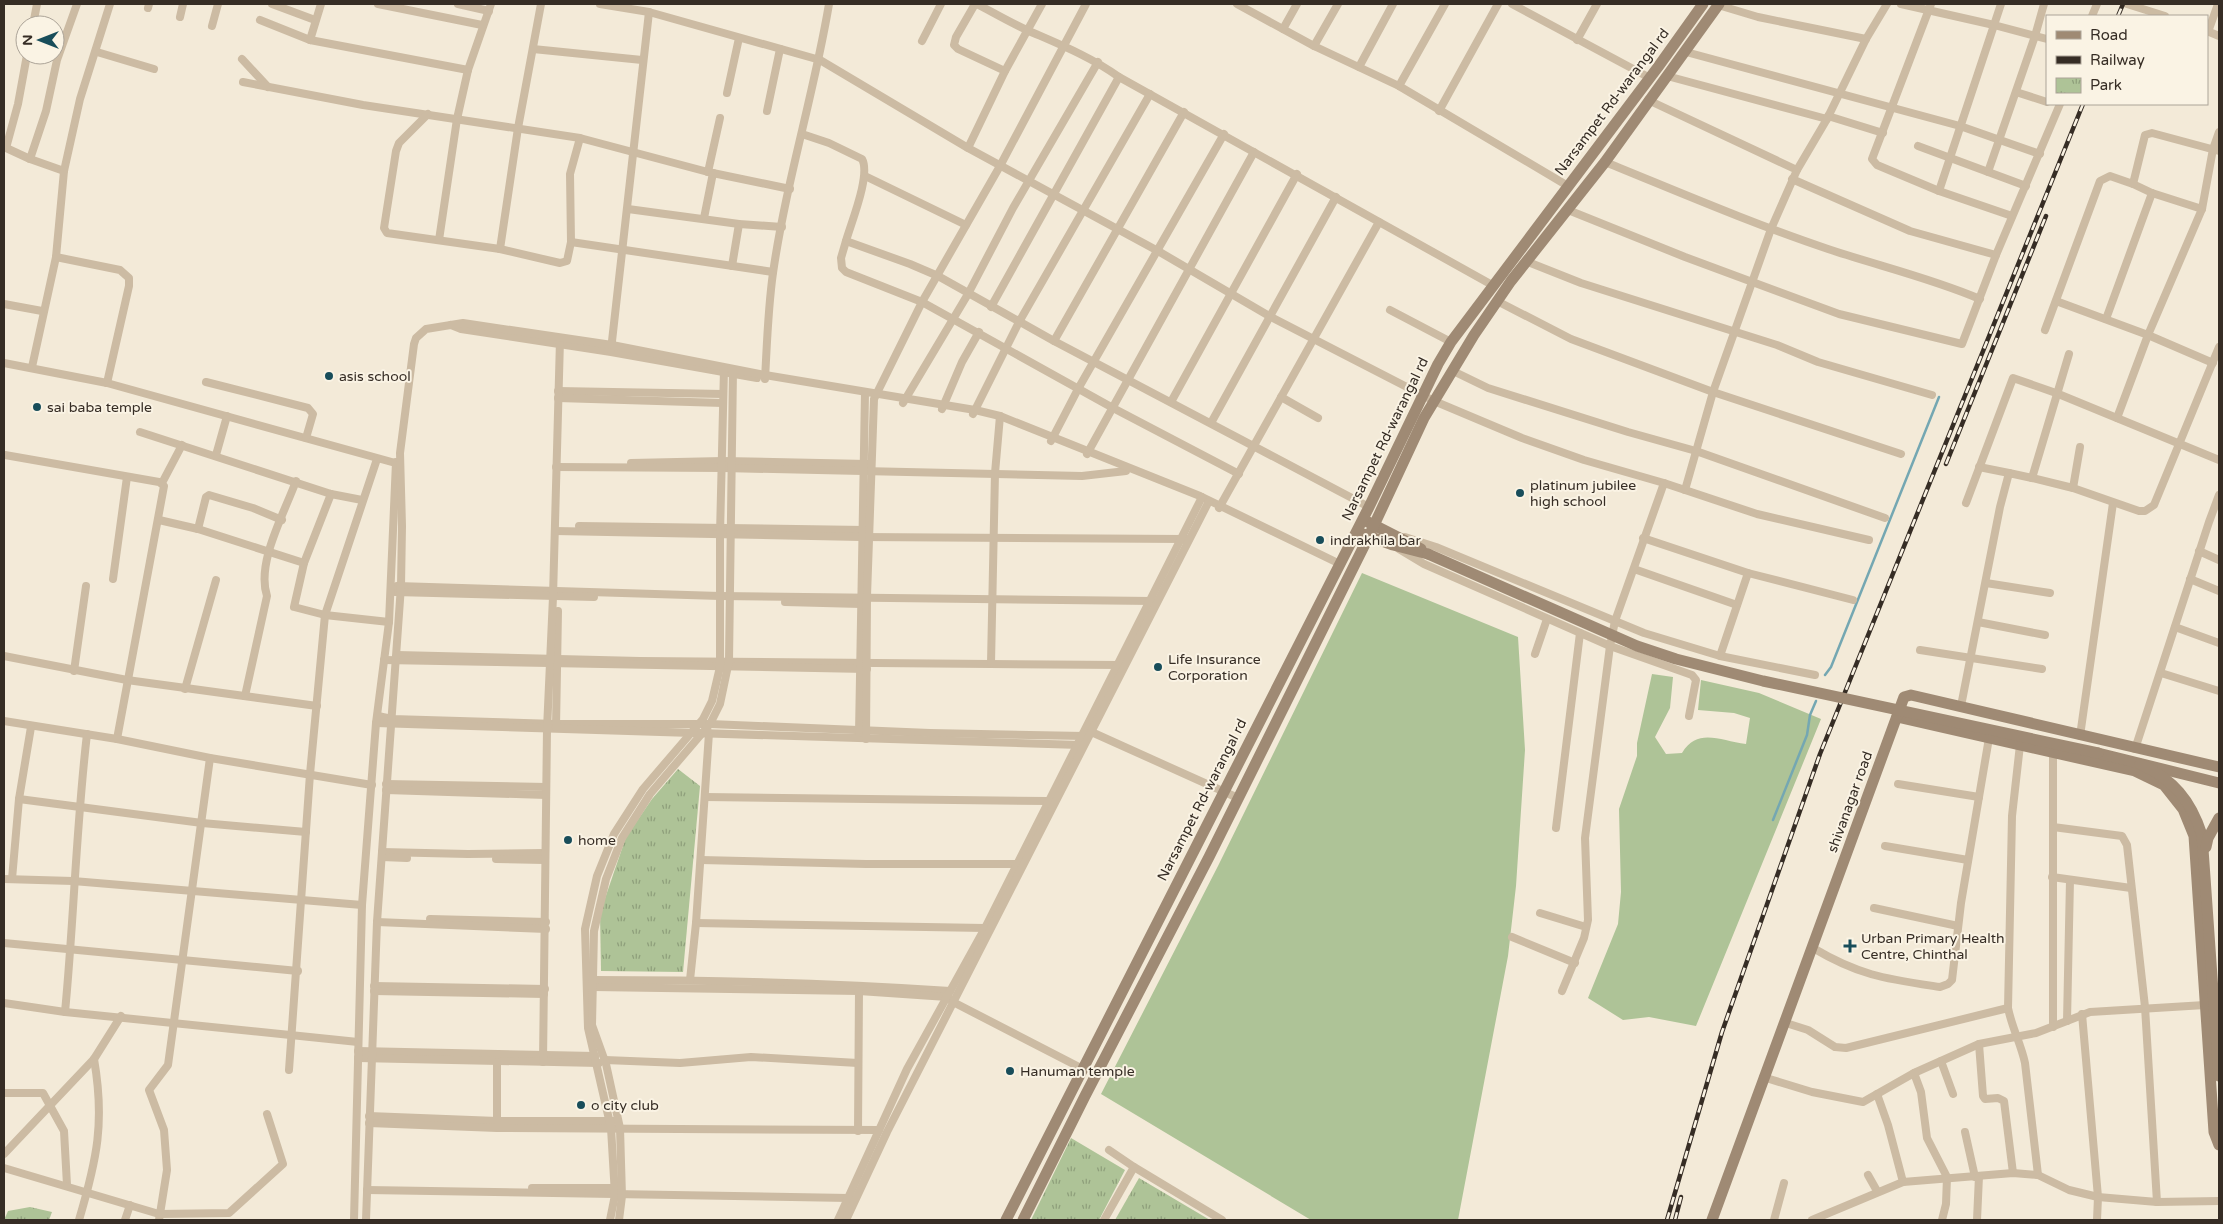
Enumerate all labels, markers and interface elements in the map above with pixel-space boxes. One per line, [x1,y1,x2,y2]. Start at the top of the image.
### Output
north arrow [15,15,65,65]
legend [2046,15,2208,105]
street label: Narsampet Rd-warangal rd [1551,25,1673,179]
text: Road [2090,26,2128,44]
text: N [19,34,36,46]
text: Railway [2090,51,2145,69]
text: Park [2090,76,2122,94]
street label: Narsampet Rd-warangal rd [1338,355,1432,523]
place label: asis school [339,368,411,385]
marker: asis school [323,370,335,382]
place label: sai baba temple [47,399,152,416]
marker: sai baba temple [31,401,43,413]
place label: platinum jubilee high school [1530,477,1636,510]
marker: platinum jubilee high school [1514,487,1526,499]
place label: indrakhila bar [1330,532,1421,549]
marker: indrakhila bar [1314,534,1326,546]
place label: Life Insurance Corporation [1168,651,1261,684]
marker: Life Insurance Corporation [1152,661,1164,673]
street label: Narsampet Rd-warangal rd [1154,716,1250,884]
street label: shivanagar road [1824,749,1876,855]
place label: home [578,832,616,849]
marker: home [562,834,574,846]
place label: Urban Primary Health Centre, Chinthal [1861,930,2005,963]
marker: Urban Primary Health Centre, Chinthal [1843,939,1857,953]
place label: Hanuman temple [1020,1063,1135,1080]
marker: Hanuman temple [1004,1065,1016,1077]
place label: o city club [591,1097,659,1114]
marker: o city club [575,1099,587,1111]

